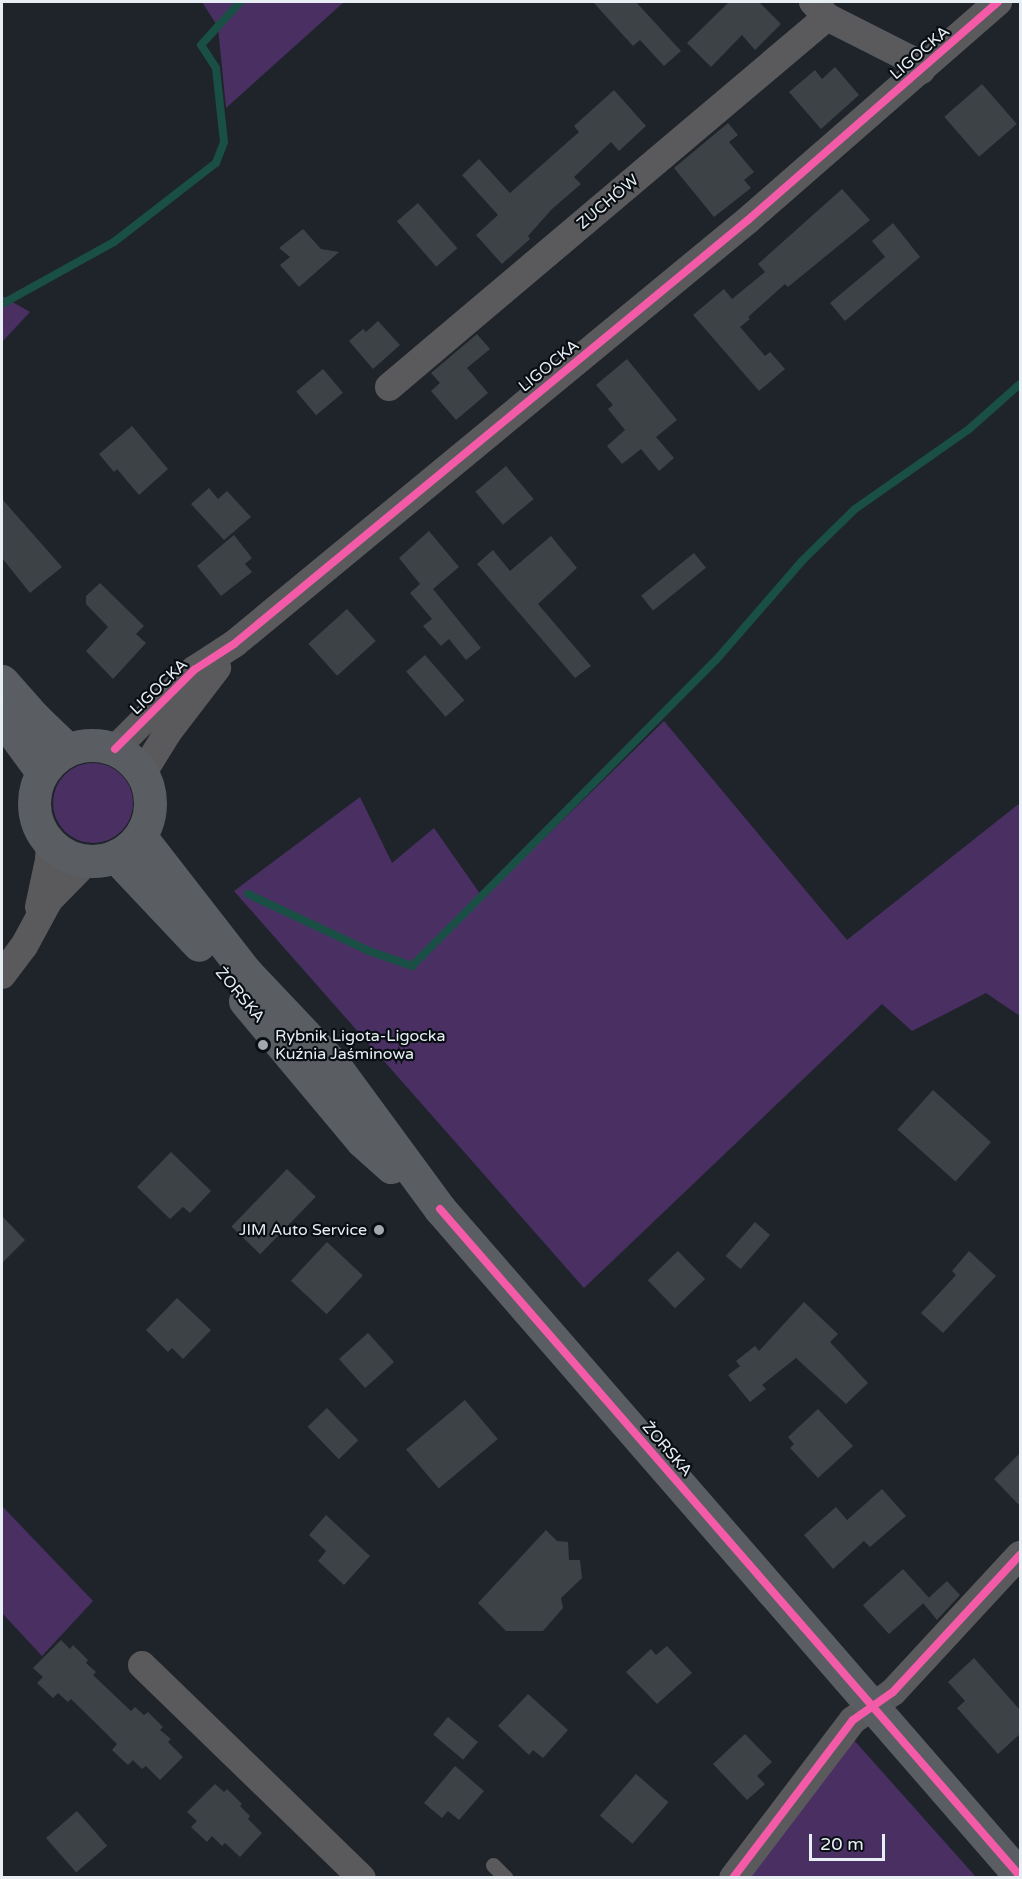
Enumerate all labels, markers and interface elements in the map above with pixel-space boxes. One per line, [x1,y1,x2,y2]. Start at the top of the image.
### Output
street label: LIGOCKA [886,22,954,84]
street label: ZUCHÓW [573,171,643,233]
street label: LIGOCKA [515,336,583,396]
street label: LIGOCKA [126,655,192,719]
street label: ŻORSKA [211,963,269,1027]
place label: Rybnik Ligota-Ligocka Kuźnia Jaśminowa [275,1026,445,1064]
marker: Rybnik Ligota-Ligocka Kuźnia Jaśminowa [256,1038,270,1052]
place label: JIM Auto Service [239,1220,367,1240]
marker: JIM Auto Service [372,1223,386,1237]
street label: ŻORSKA [638,1418,696,1480]
scale bar [812,1822,888,1860]
text: 20 m [820,1833,864,1855]

